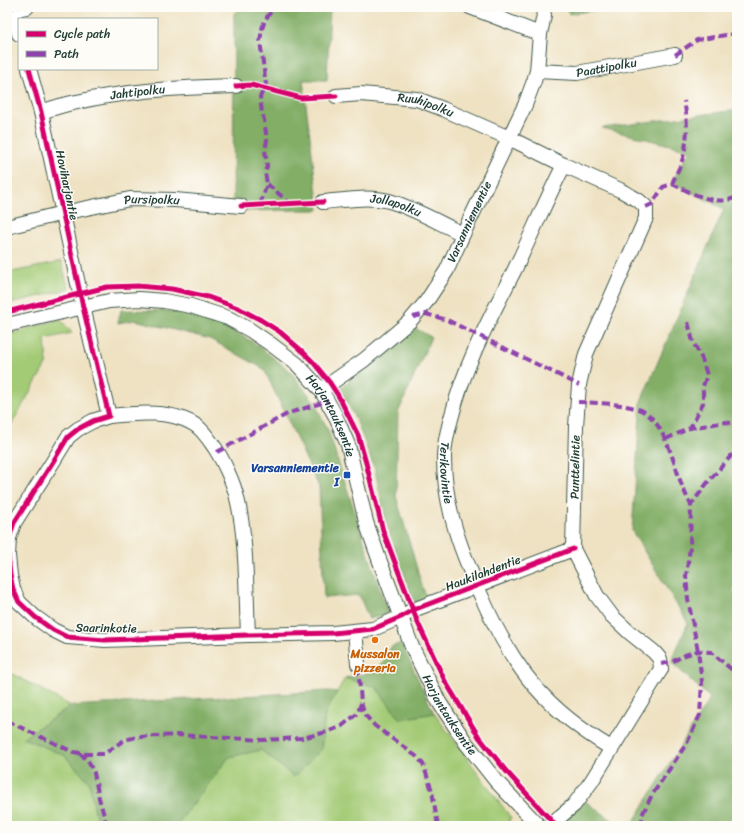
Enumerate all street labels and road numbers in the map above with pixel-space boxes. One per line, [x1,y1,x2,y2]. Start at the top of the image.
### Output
street label: Paattipolku [574,51,639,84]
street label: Jahtipolku [108,78,167,107]
street label: Ruuhipolku [397,86,458,124]
street label: Hoviharjantie [49,148,85,222]
street label: Varsanniementie [441,177,498,266]
street label: Pursipolku [122,188,181,211]
street label: Jollapolku [369,188,426,224]
street label: Harjantauksentie [300,369,361,459]
street label: Punttelintie [563,435,587,499]
street label: Terikovintie [433,440,460,506]
street label: Haukilahdentie [442,548,524,598]
street label: Saarinkotie [75,616,137,640]
street label: Harjantauksentie [416,670,483,760]

